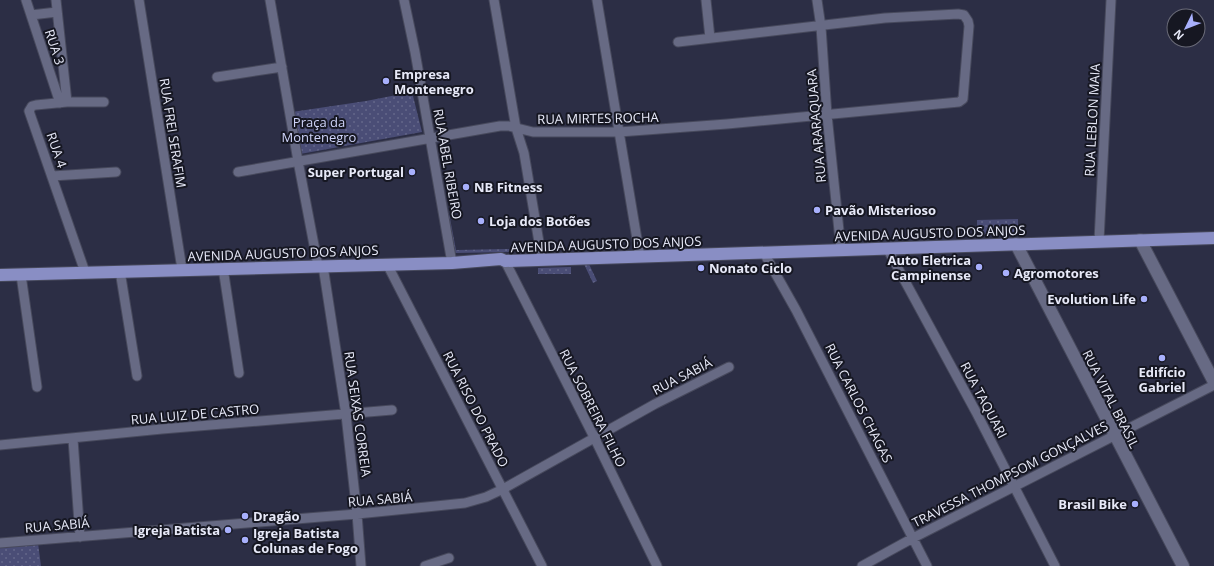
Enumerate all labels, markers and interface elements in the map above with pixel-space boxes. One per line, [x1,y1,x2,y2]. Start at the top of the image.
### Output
north arrow [1166,8,1206,48]
street label: RUA 3 [41,27,69,67]
text: N [1170,27,1187,44]
street label: RUA LEBLON MAIA [1080,62,1104,177]
place label: Empresa Montenegro [394,65,474,98]
street label: RUA ARARAQUARA [802,68,830,183]
marker: Empresa Montenegro [381,76,391,86]
street label: RUA FREI SERAFIM [155,77,191,189]
street label: RUA ABEL RIBEIRO [429,107,467,221]
street label: RUA MIRTES ROCHA [537,108,660,128]
park label: Praça da Montenegro [282,113,357,146]
street label: RUA 4 [43,130,72,171]
place label: Super Portugal [308,163,404,181]
marker: Super Portugal [407,167,417,177]
place label: NB Fitness [474,178,543,196]
marker: NB Fitness [461,182,471,192]
place label: Pavão Misterioso [825,201,936,219]
marker: Pavão Misterioso [812,205,822,215]
place label: Loja dos Botões [489,212,590,230]
marker: Loja dos Botões [476,216,486,226]
street label: AVENIDA AUGUSTO DOS ANJOS [834,221,1026,245]
street label: AVENIDA AUGUSTO DOS ANJOS [510,232,702,256]
street label: AVENIDA AUGUSTO DOS ANJOS [187,241,379,265]
place label: Auto Eletrica Campinense [887,251,971,284]
place label: Nonato Ciclo [709,259,792,277]
marker: Auto Eletrica Campinense [974,262,984,272]
marker: Nonato Ciclo [696,263,706,273]
place label: Agromotores [1014,264,1099,282]
marker: Agromotores [1001,268,1011,278]
place label: Evolution Life [1047,290,1136,308]
marker: Evolution Life [1139,294,1149,304]
street label: RUA CARLOS CHAGAS [821,340,897,466]
street label: RUA SOBREIRA FILHO [555,346,631,470]
street label: RUA VITAL BRASIL [1078,347,1144,451]
street label: RUA RISO DO PRADO [439,348,513,470]
street label: RUA SEIXAS CORREIA [340,350,376,479]
street label: RUA SABIÁ [649,353,716,399]
marker: Edifício Gabriel [1157,353,1167,363]
street label: RUA TAQUARI [956,359,1012,441]
place label: Edifício Gabriel [1138,363,1186,396]
street label: RUA LUIZ DE CASTRO [130,399,260,429]
street label: TRAVESSA THOMPSOM GONÇALVES [909,417,1111,531]
street label: RUA SABIÁ [347,487,414,511]
place label: Brasil Bike [1058,495,1127,513]
marker: Brasil Bike [1130,499,1140,509]
place label: Dragão [253,507,300,525]
marker: Dragão [240,511,250,521]
street label: RUA SABIÁ [24,513,91,537]
place label: Igreja Batista [133,521,220,539]
place label: Igreja Batista Colunas de Fogo [253,524,358,557]
marker: Igreja Batista [223,525,233,535]
marker: Igreja Batista Colunas de Fogo [240,535,250,545]

